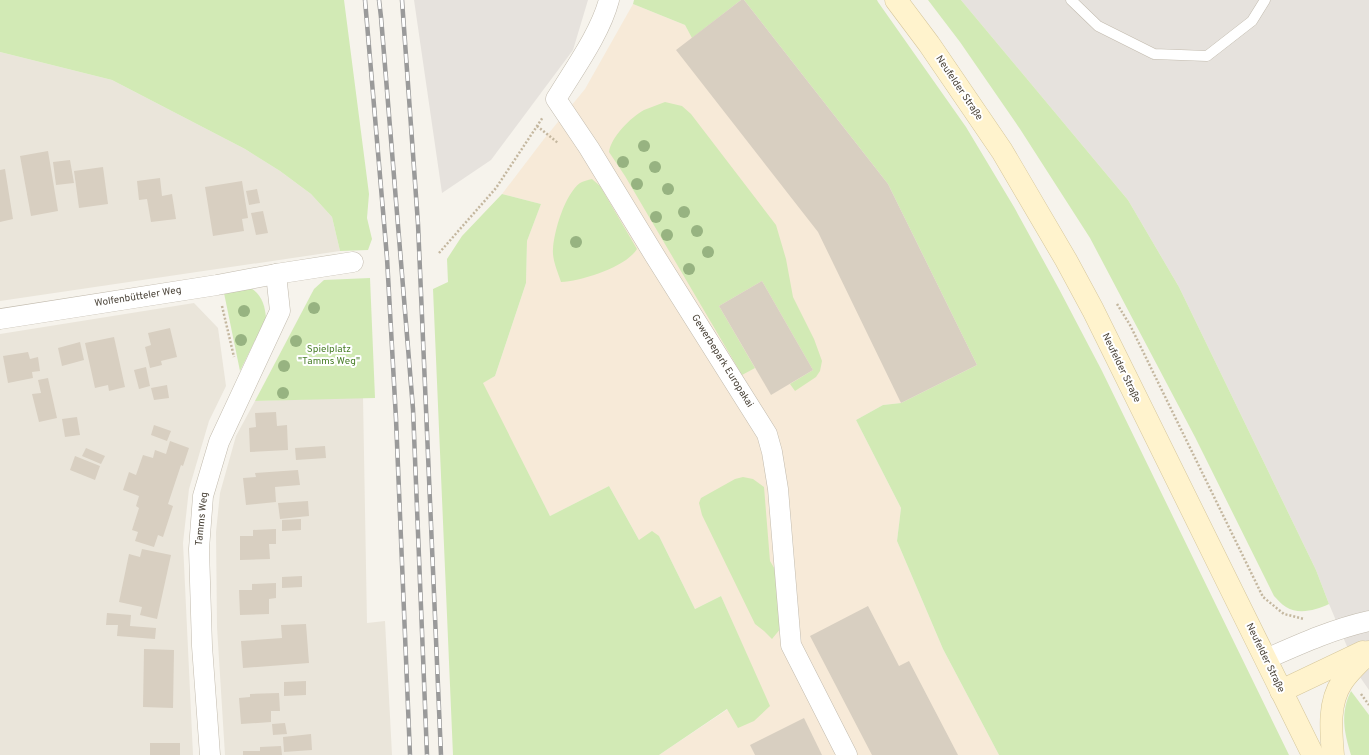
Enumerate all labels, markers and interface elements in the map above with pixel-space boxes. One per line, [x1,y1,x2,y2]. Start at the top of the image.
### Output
street label: Neufelder Straße [932,53,986,123]
street label: Wolfenbütteler Weg [93,284,183,310]
street label: Gewerbepark Europakai [688,312,756,410]
street label: Neufelder Straße [1099,331,1143,405]
park label: Spielplatz "Tamms Weg" [298,343,360,368]
street label: Tamms Weg [193,492,211,546]
street label: Neufelder Straße [1243,621,1287,695]

